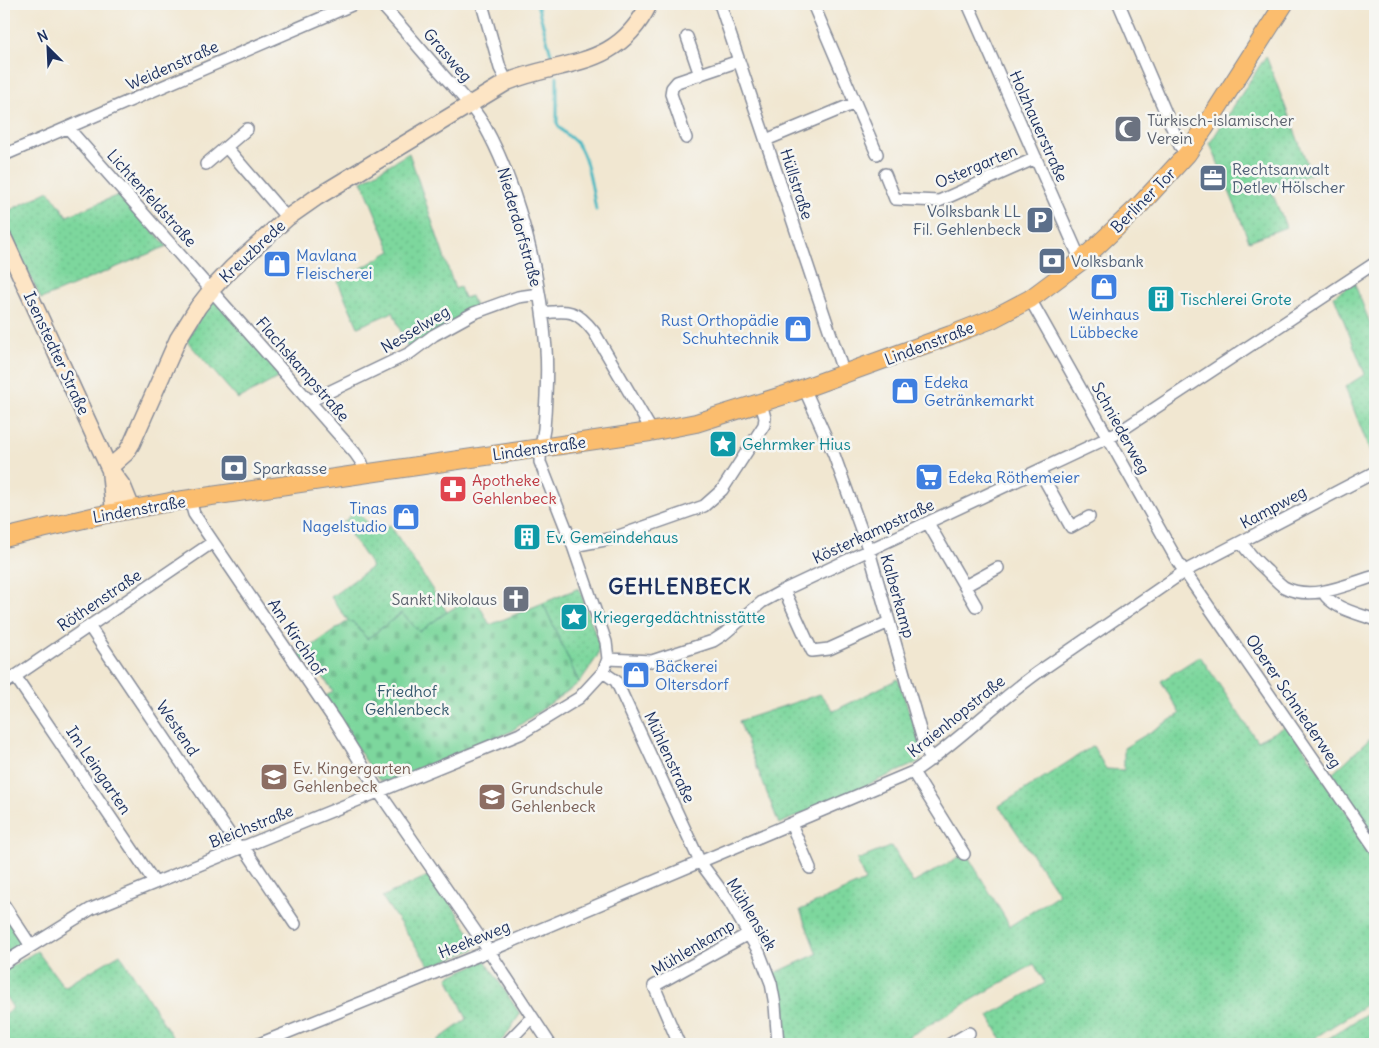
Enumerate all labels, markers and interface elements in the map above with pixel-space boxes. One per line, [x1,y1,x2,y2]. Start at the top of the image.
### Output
north arrow [22,22,72,72]
street label: Grasweg [419,24,477,86]
text: N [35,26,51,46]
street label: Weidenstraße [123,36,221,94]
street label: Holzhauerstraße [1005,67,1073,185]
place label: Türkisch-islamischer Verein [1147,110,1295,148]
mosque icon: Türkisch-islamischer Verein [1113,114,1143,144]
street label: Ostergarten [932,140,1020,192]
street label: Lichtenfeldstraße [103,145,201,251]
street label: Hüllstraße [776,146,818,222]
place label: Rechtsanwalt Detlev Hölscher [1232,159,1345,197]
street label: Berliner Tor [1106,163,1180,237]
office icon: Rechtsanwalt Detlev Hölscher [1198,163,1228,193]
street label: Niederdorfstraße [493,165,547,289]
place label: Volksbank LL Fil. Gehlenbeck [913,201,1021,239]
parking icon: Volksbank LL Fil. Gehlenbeck [1025,205,1055,235]
street label: Kreuzbrede [215,215,289,287]
place label: Mavlana Fleischerei [296,245,372,283]
bank icon: Volksbank [1037,246,1067,276]
shop icon: Mavlana Fleischerei [262,249,292,279]
place label: Volksbank [1071,251,1144,271]
shop icon: Weinhaus Lübbecke [1089,272,1119,302]
building icon: Tischlerei Grote [1146,284,1176,314]
street label: Isenstedter Straße [20,288,94,418]
place label: Tischlerei Grote [1180,289,1292,309]
street label: Nesselweg [377,301,453,357]
place label: Weinhaus Lübbecke [1069,304,1139,342]
place label: Rust Orthopädie Schuhtechnik [661,310,779,348]
street label: Flachskampstraße [252,313,354,425]
shop icon: Rust Orthopädie Schuhtechnik [783,314,813,344]
street label: Lindenstraße [881,317,977,369]
place label: Edeka Getränkemarkt [924,372,1035,410]
shop icon: Edeka Getränkemarkt [890,376,920,406]
street label: Schniederweg [1087,378,1155,478]
place icon: Gehrmker Hius [708,429,738,459]
street label: Lindenstraße [491,432,587,464]
place label: Gehrmker Hius [742,434,851,454]
bank icon: Sparkasse [219,453,249,483]
place label: Sparkasse [253,458,327,478]
supermarket icon: Edeka Röthemeier [914,462,944,492]
place label: Edeka Röthemeier [948,467,1080,487]
place label: Apotheke Gehlenbeck [472,470,557,508]
pharmacy icon: Apotheke Gehlenbeck [438,474,468,504]
street label: Kampweg [1236,481,1310,533]
street label: Lindenstraße [91,491,187,527]
street label: Kösterkampstraße [809,494,937,568]
place label: Tinas Nagelstudio [302,498,387,536]
shop icon: Tinas Nagelstudio [391,502,421,532]
building icon: Ev. Gemeindehaus [512,522,542,552]
place label: Ev. Gemeindehaus [546,527,678,547]
street label: Kalberkamp [876,552,920,640]
street label: Röthenstraße [53,565,145,635]
district label: GEHLENBECK [608,573,752,600]
church icon: Sankt Nikolaus [501,584,531,614]
place label: Sankt Nikolaus [391,589,497,609]
street label: Am Kirchhof [264,595,331,680]
place icon: Kriegergedächtnisstätte [559,602,589,632]
place label: Kriegergedächtnisstätte [593,607,765,627]
street label: Oberer Schniederweg [1242,630,1346,772]
place label: Bäckerei Oltersdorf [655,656,730,694]
shop icon: Bäckerei Oltersdorf [621,660,651,690]
street label: Kraienhopstraße [903,671,1009,761]
park label: Friedhof Gehlenbeck [365,681,449,719]
street label: Westend [152,697,204,759]
street label: Mühlenstraße [640,708,700,806]
street label: Im Leingarten [62,722,136,818]
place label: Ev. Kingergarten Gehlenbeck [293,758,411,796]
school or university icon: Ev. Kingergarten Gehlenbeck [259,762,289,792]
place label: Grundschule Gehlenbeck [511,778,603,816]
school or university icon: Grundschule Gehlenbeck [477,782,507,812]
street label: Bleichstraße [206,800,296,852]
street label: Mühlensiek [723,874,781,954]
street label: Mühlenkamp [648,914,738,980]
street label: Heekeweg [435,916,513,962]

